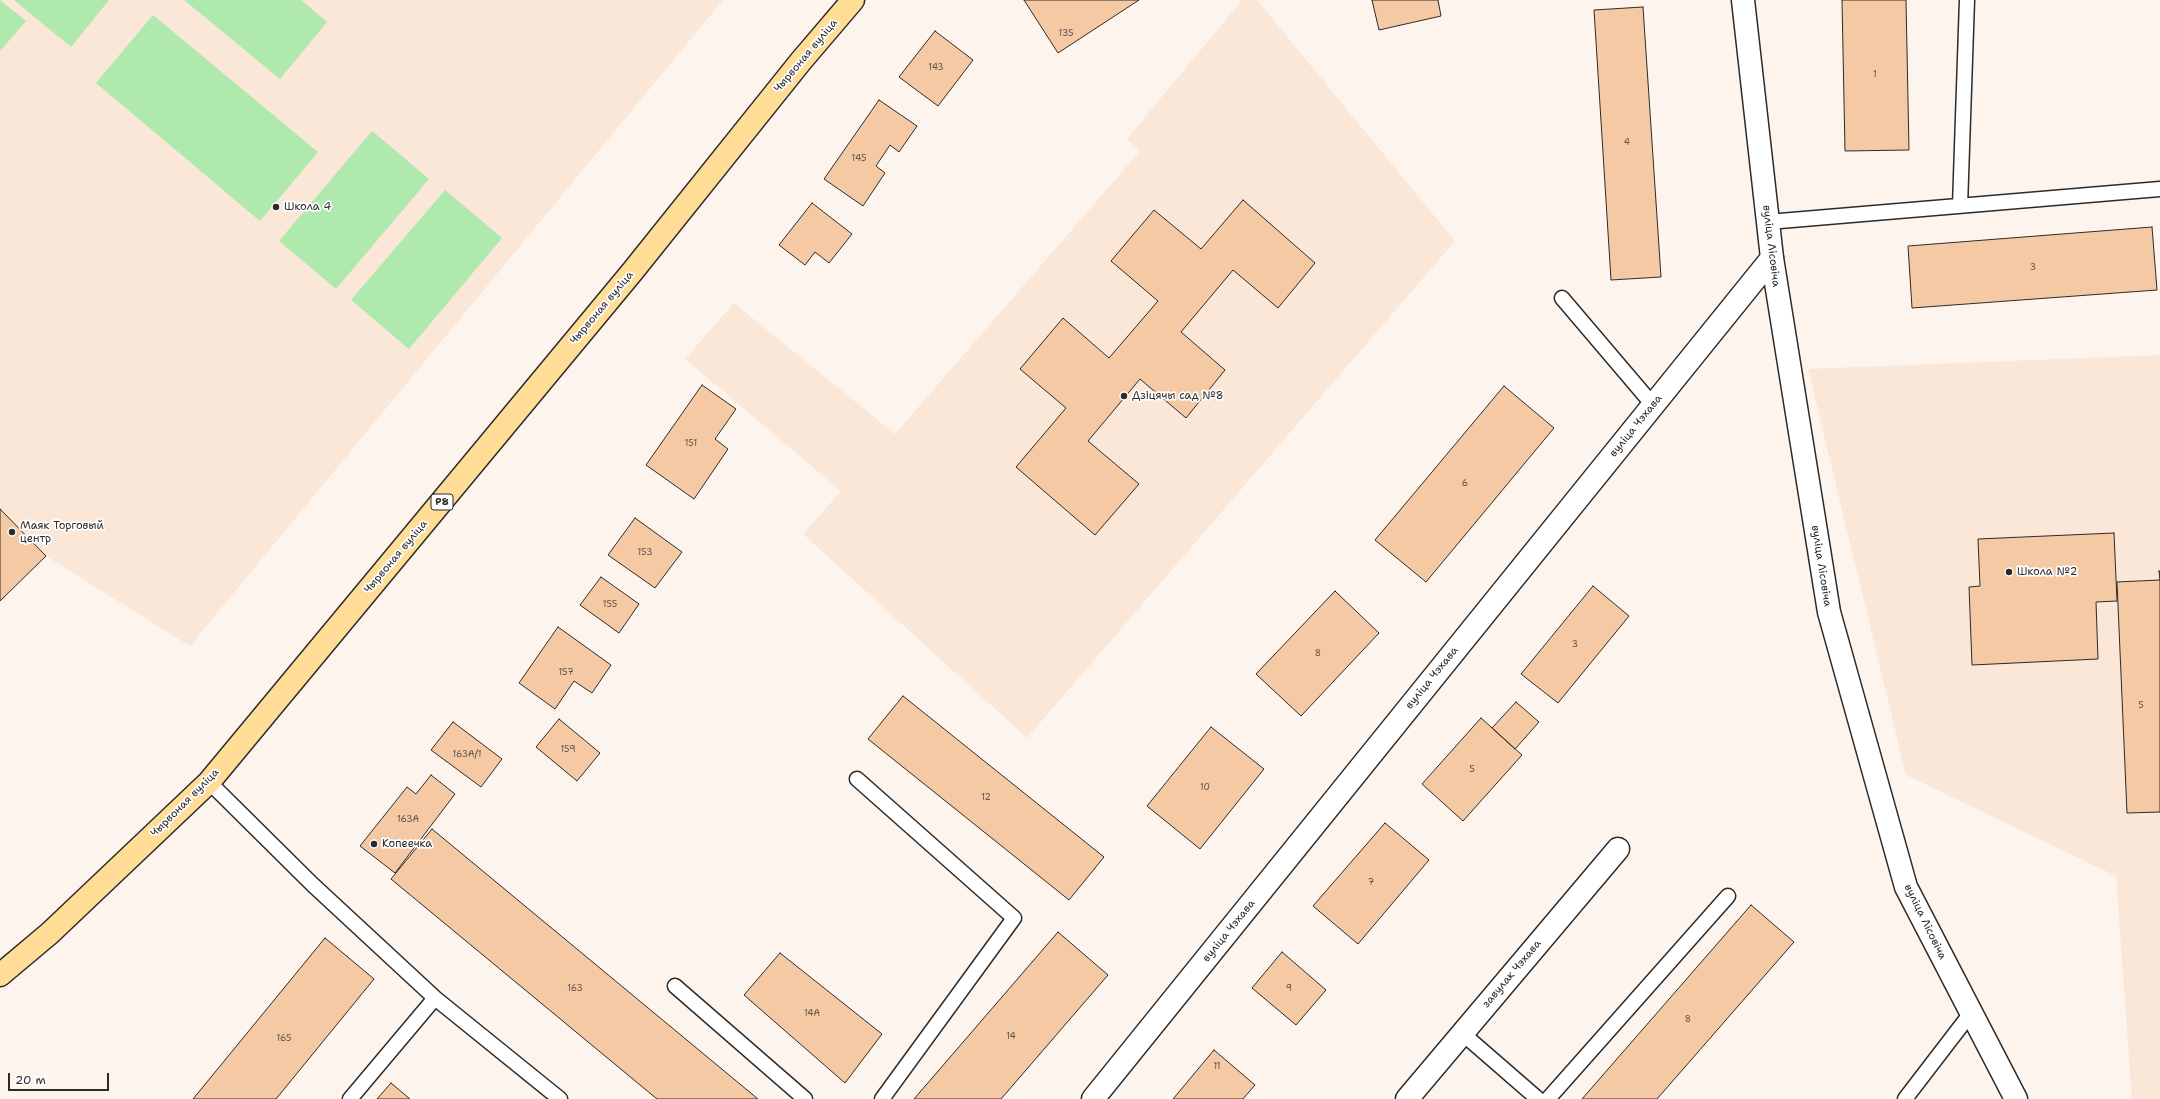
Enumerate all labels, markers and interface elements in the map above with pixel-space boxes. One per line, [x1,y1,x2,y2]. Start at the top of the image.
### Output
street label: Чырвоная вуліца [772,17,840,95]
house number: 135 [1059,29,1073,39]
house number: 143 [928,63,944,73]
house number: 1 [1873,70,1877,80]
house number: 4 [1624,138,1630,148]
house number: 145 [852,154,866,164]
place label: Школа 4 [284,200,331,214]
marker: Школа 4 [271,202,281,212]
street label: вуліца Лісовіча [1759,204,1783,288]
house number: 3 [2030,263,2036,273]
street label: Чырвоная вуліца [568,269,636,347]
place label: Дзіцячы сад №8 [1132,389,1223,403]
marker: Дзіцячы сад №8 [1119,391,1129,401]
street label: вуліца Чэхава [1607,392,1665,460]
house number: 151 [685,439,697,449]
house number: 6 [1462,479,1468,489]
road number: Р8 [431,494,453,510]
street label: Чырвоная вуліца [362,518,430,596]
place label: Маяк Торговый центр [20,519,104,545]
street label: вуліца Лісовіча [1808,524,1834,608]
marker: Маяк Торговый центр [7,527,17,537]
house number: 153 [637,548,653,558]
place label: Школа №2 [2017,565,2077,579]
marker: Школа №2 [2004,567,2014,577]
house number: 155 [603,600,617,610]
house number: 3 [1572,640,1578,650]
street label: вуліца Чэхава [1403,644,1461,712]
house number: 8 [1315,649,1321,659]
house number: 157 [559,668,573,678]
house number: 5 [2138,701,2144,711]
house number: 159 [561,745,575,755]
house number: 163А/1 [453,750,481,760]
house number: 5 [1469,765,1475,775]
street label: Чырвоная вуліца [148,766,222,840]
house number: 10 [1200,783,1210,793]
house number: 12 [981,793,991,803]
house number: 163А [397,815,419,825]
place label: Копеечка [382,837,432,851]
marker: Копеечка [369,839,379,849]
house number: 7 [1368,878,1374,888]
street label: вуліца Лісовіча [1901,882,1949,962]
street label: вуліца Чэхава [1200,897,1258,965]
street label: завулак Чэхава [1480,937,1544,1011]
house number: 163 [567,984,583,994]
house number: 9 [1286,984,1292,994]
house number: 14А [804,1009,820,1019]
house number: 8 [1685,1015,1691,1025]
house number: 14 [1006,1032,1016,1042]
house number: 165 [277,1034,291,1044]
house number: 11 [1213,1062,1221,1072]
scale bar [10,1065,111,1091]
text: 20 m [15,1072,46,1088]

